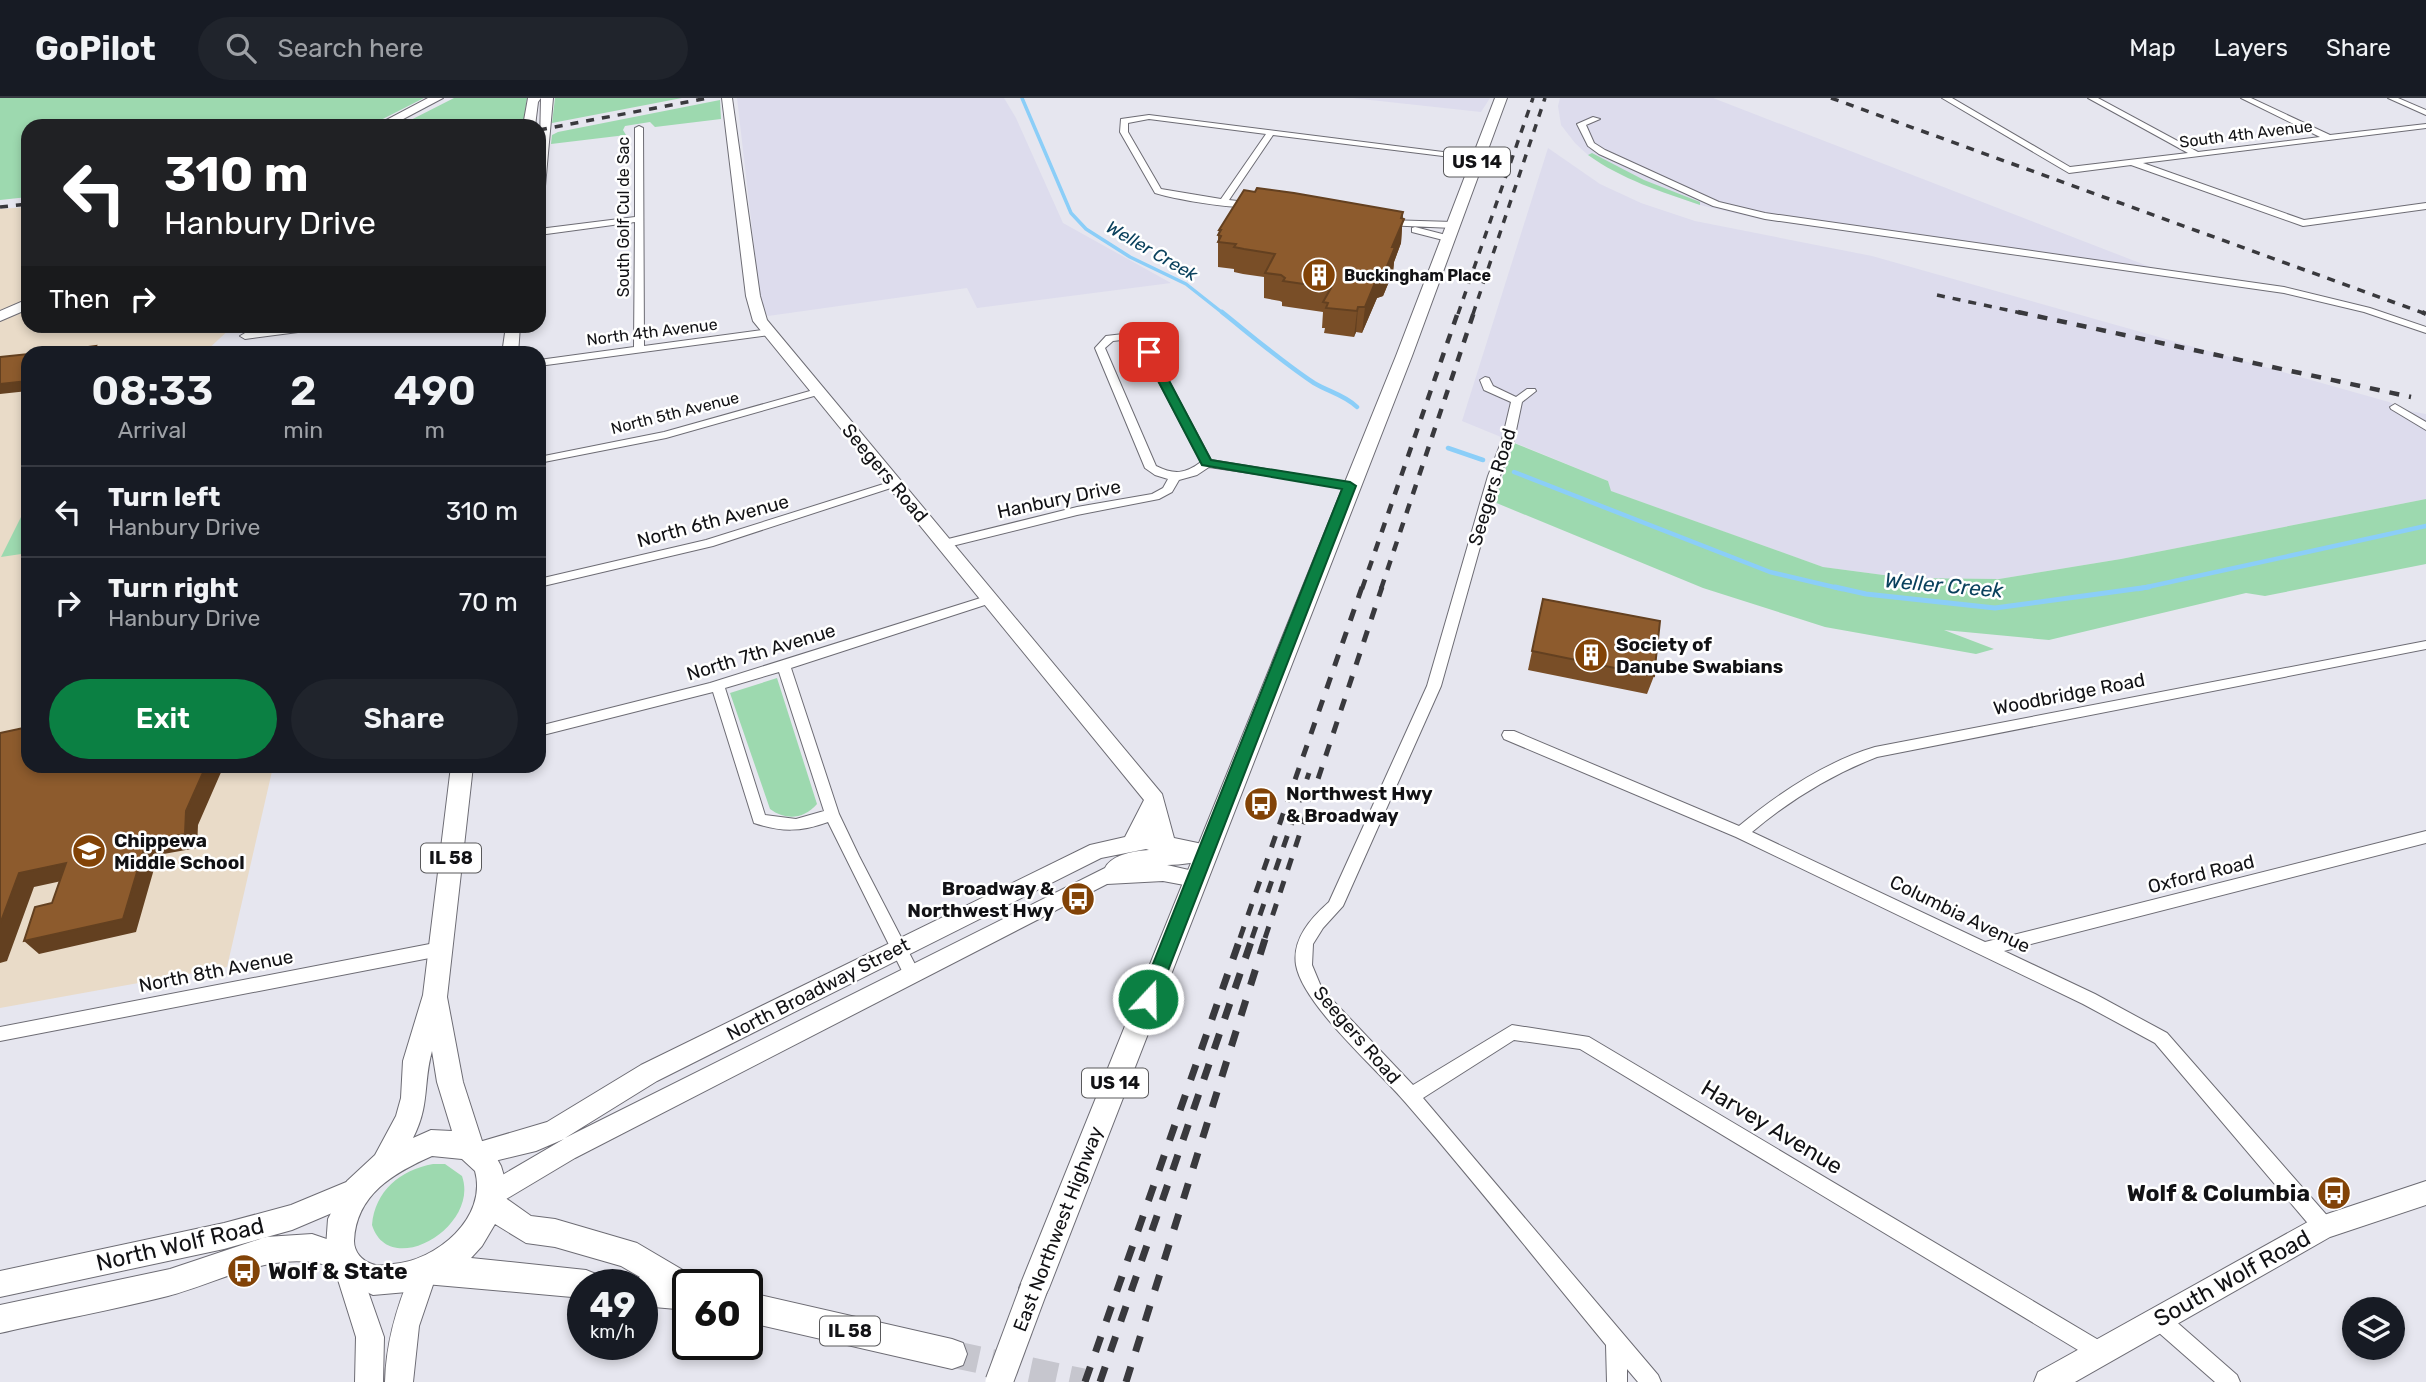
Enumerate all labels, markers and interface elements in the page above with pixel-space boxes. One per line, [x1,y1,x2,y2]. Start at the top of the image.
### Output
search box [198,17,688,80]
text: GoPilot [35,29,156,68]
icon: search [222,29,260,67]
text: Search here [278,33,423,64]
text: Map [2129,34,2176,62]
text: Layers [2214,34,2288,62]
text: Share [2326,34,2391,62]
street label: South 4th Avenue [2178,116,2314,152]
street label: South Golf Cul de Sac [614,137,633,297]
text: 310 m [164,145,309,203]
icon: left [49,147,140,238]
road number: US 14 [1444,148,1510,176]
text: Hanbury Drive [164,204,376,242]
water label: Weller Creek [1102,216,1202,286]
building icon: Buckingham Place [1300,256,1338,294]
place label: Buckingham Place [1344,266,1491,285]
icon: right [124,280,162,318]
text: Then [49,284,110,315]
street label: North 4th Avenue [585,315,719,349]
pin [1119,322,1179,382]
icon: arrive [1130,333,1168,371]
text: 08:33 [91,366,213,416]
text: 2 [290,366,317,416]
text: 490 [393,366,476,416]
street label: North 5th Avenue [609,388,741,438]
text: Arrival [118,416,187,444]
text: min [283,416,323,444]
text: m [424,416,445,444]
street label: Seegers Road [837,419,933,527]
street label: Seegers Road [1463,425,1521,549]
street label: Hanbury Drive [995,475,1123,523]
text: Turn left [108,482,220,513]
street label: North 6th Avenue [635,490,791,552]
icon: left [49,493,87,531]
text: 310 m [446,496,518,527]
text: Hanbury Drive [108,513,260,541]
water label: Weller Creek [1884,567,2005,603]
text: Turn right [108,573,238,604]
icon: right [49,584,87,622]
text: 70 m [459,587,518,618]
text: Hanbury Drive [108,604,260,632]
street label: North 7th Avenue [684,618,838,686]
place label: Society of Danube Swabians [1616,633,1783,678]
building icon: Society of Danube Swabians [1572,636,1610,674]
street label: Woodbridge Road [1991,668,2147,720]
button: Exit [49,679,277,759]
button: Share [291,679,518,759]
place label: Northwest Hwy & Broadway [1286,782,1433,827]
bus stop icon: Northwest Hwy & Broadway [1242,785,1280,823]
place label: Chippewa Middle School [114,829,245,874]
school or university icon: Chippewa Middle School [70,832,108,870]
road number: IL 58 [421,844,481,872]
street label: Oxford Road [2145,850,2257,898]
street label: Columbia Avenue [1886,870,2034,958]
place label: Broadway & Northwest Hwy [907,877,1055,922]
bus stop icon: Broadway & Northwest Hwy [1059,880,1097,918]
street label: North Broadway Street [723,933,914,1045]
street label: North 8th Avenue [137,945,295,997]
position arrow [1111,962,1185,1036]
street label: Seegers Road [1308,982,1406,1088]
road number: US 14 [1082,1068,1148,1098]
street label: Harvey Avenue [1696,1074,1848,1180]
street label: East Northwest Highway [1008,1123,1108,1335]
bus stop icon: Wolf & Columbia [2315,1174,2353,1212]
place label: Wolf & Columbia [2127,1179,2310,1207]
street label: North Wolf Road [93,1211,267,1277]
street label: South Wolf Road [2149,1223,2315,1333]
bus stop icon: Wolf & State [225,1252,263,1290]
place label: Wolf & State [268,1257,408,1285]
speed limit sign: 60 [672,1269,763,1360]
text: 49 [589,1284,636,1326]
map controls [2342,1297,2405,1360]
button: layers [2342,1297,2405,1360]
road number: IL 58 [820,1316,880,1346]
text: km/h [590,1321,635,1343]

